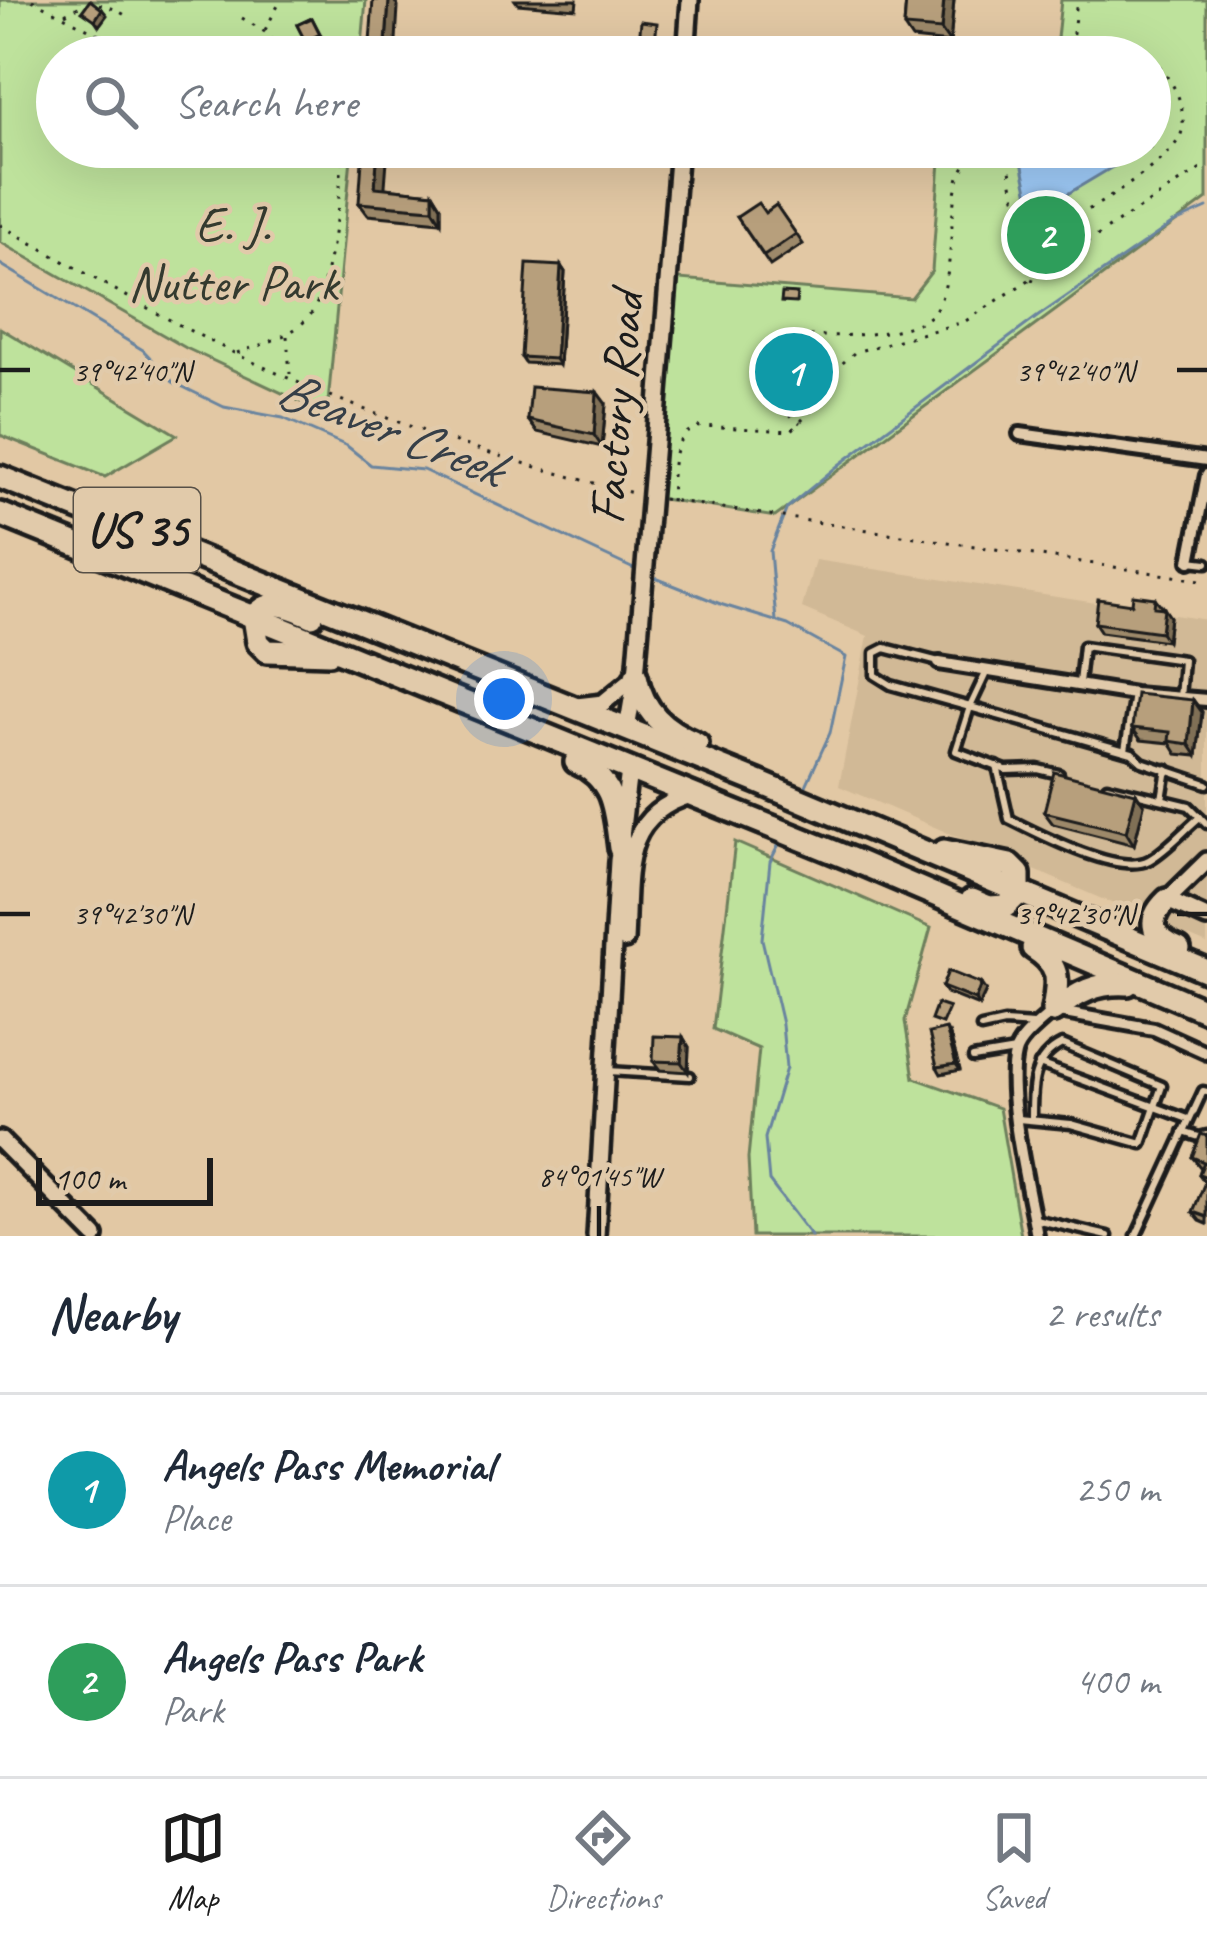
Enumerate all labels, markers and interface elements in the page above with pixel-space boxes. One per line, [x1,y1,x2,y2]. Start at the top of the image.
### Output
search box [36,36,1171,168]
icon: search [78,69,144,135]
text: Search here [174,74,357,131]
pin: 2 [1007,190,1085,280]
park label: E. J. Nutter Park [128,192,341,315]
street label: Factory Road [574,282,659,526]
pin: 1 [755,327,833,417]
text: 39°42'40"N [73,352,196,390]
text: 39°42'40"N [1016,352,1139,390]
water label: Beaver Creek [268,354,521,505]
road number: US 35 [74,488,200,572]
your location [474,669,534,729]
text: 39°42'30"N [73,895,196,933]
text: 39°42'30"N [1016,895,1139,933]
scale bar [36,1152,213,1205]
text: 84°01'45"W [538,1157,665,1195]
text: 100 m [54,1158,125,1200]
text: Nearby [48,1282,176,1346]
text: 2 results [1045,1290,1159,1339]
text: Angels Pass Memorial [162,1437,493,1494]
text: 1 [78,1465,96,1514]
text: 250 m [1075,1465,1159,1514]
text: Place [162,1494,230,1543]
text: Angels Pass Park [162,1629,422,1686]
text: 2 [78,1657,96,1706]
text: 400 m [1075,1657,1159,1706]
text: Park [162,1686,224,1735]
tab: Map [160,1805,226,1919]
tab: Directions [546,1805,661,1919]
tab: Saved [981,1805,1047,1919]

